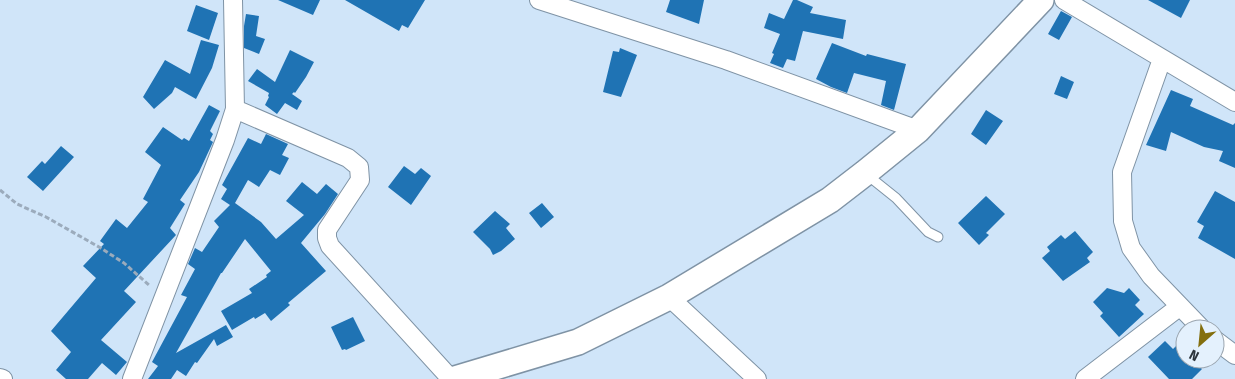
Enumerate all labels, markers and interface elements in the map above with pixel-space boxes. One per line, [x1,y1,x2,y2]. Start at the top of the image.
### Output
north arrow [1175,319,1225,369]
text: N [1187,346,1202,365]

